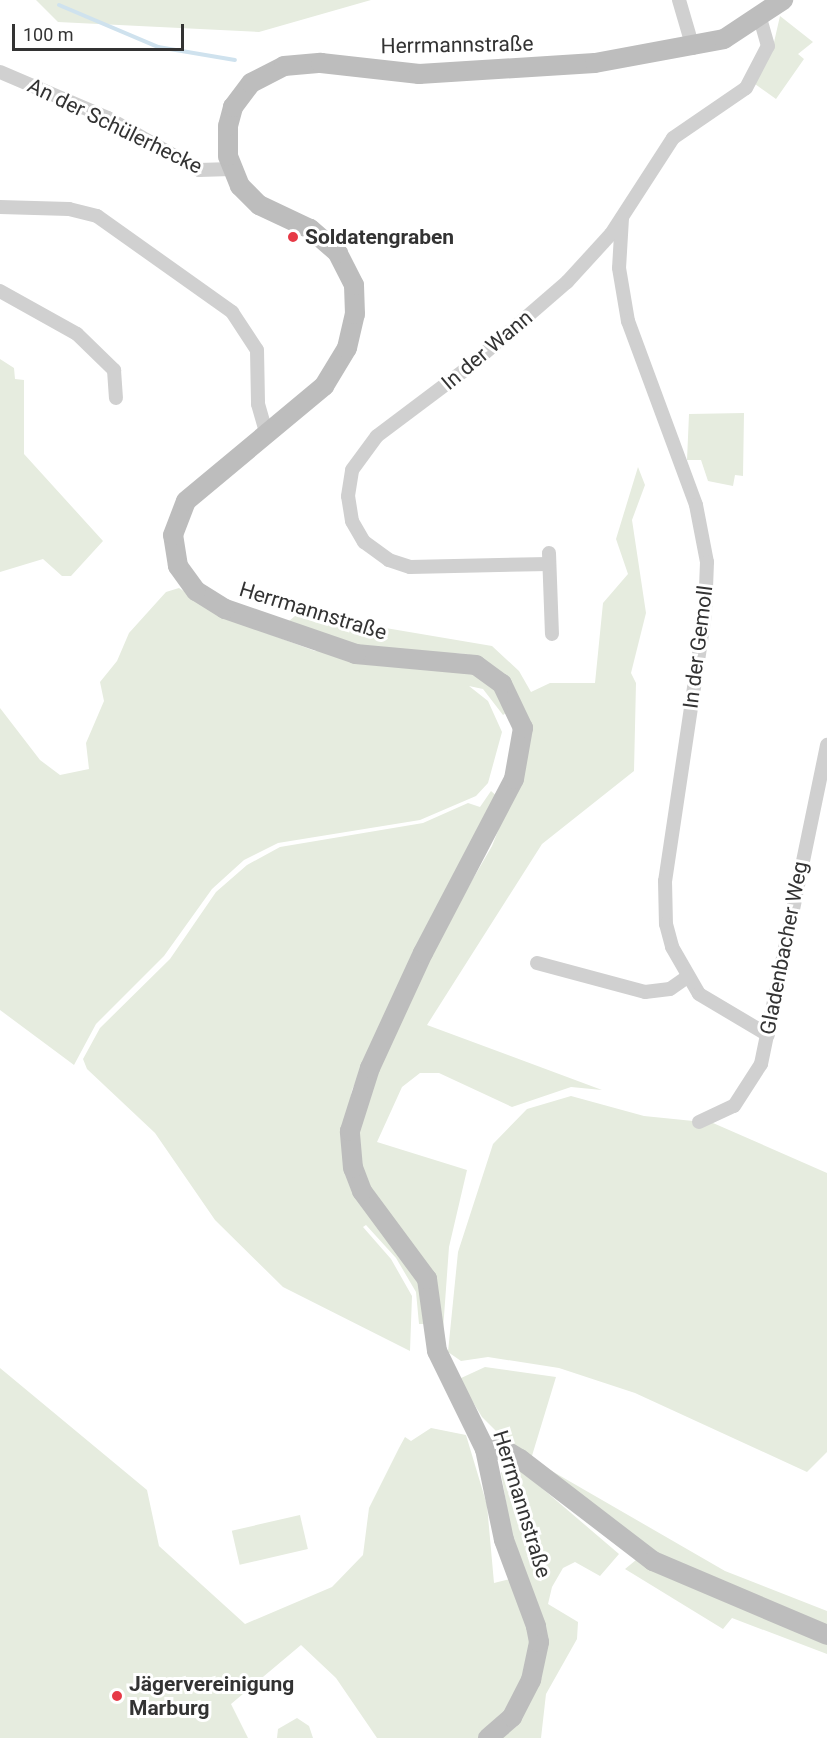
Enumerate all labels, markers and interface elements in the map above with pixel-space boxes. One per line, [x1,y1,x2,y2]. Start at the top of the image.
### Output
scale bar [15,12,188,50]
text: 100 m [23,24,74,45]
street label: Herrmannstraße [380,31,534,59]
street label: An der Schülerhecke [24,73,206,179]
place label: Soldatengraben [305,224,454,250]
marker: Soldatengraben [286,230,300,244]
street label: In der Wann [436,305,538,395]
street label: Herrmannstraße [236,577,390,645]
street label: In der Gemoll [678,584,718,710]
street label: Gladenbacher Weg [755,859,813,1037]
street label: Herrmannstraße [488,1427,556,1581]
place label: Jägervereinigung Marburg [129,1671,294,1721]
marker: Jägervereinigung Marburg [110,1689,124,1703]

